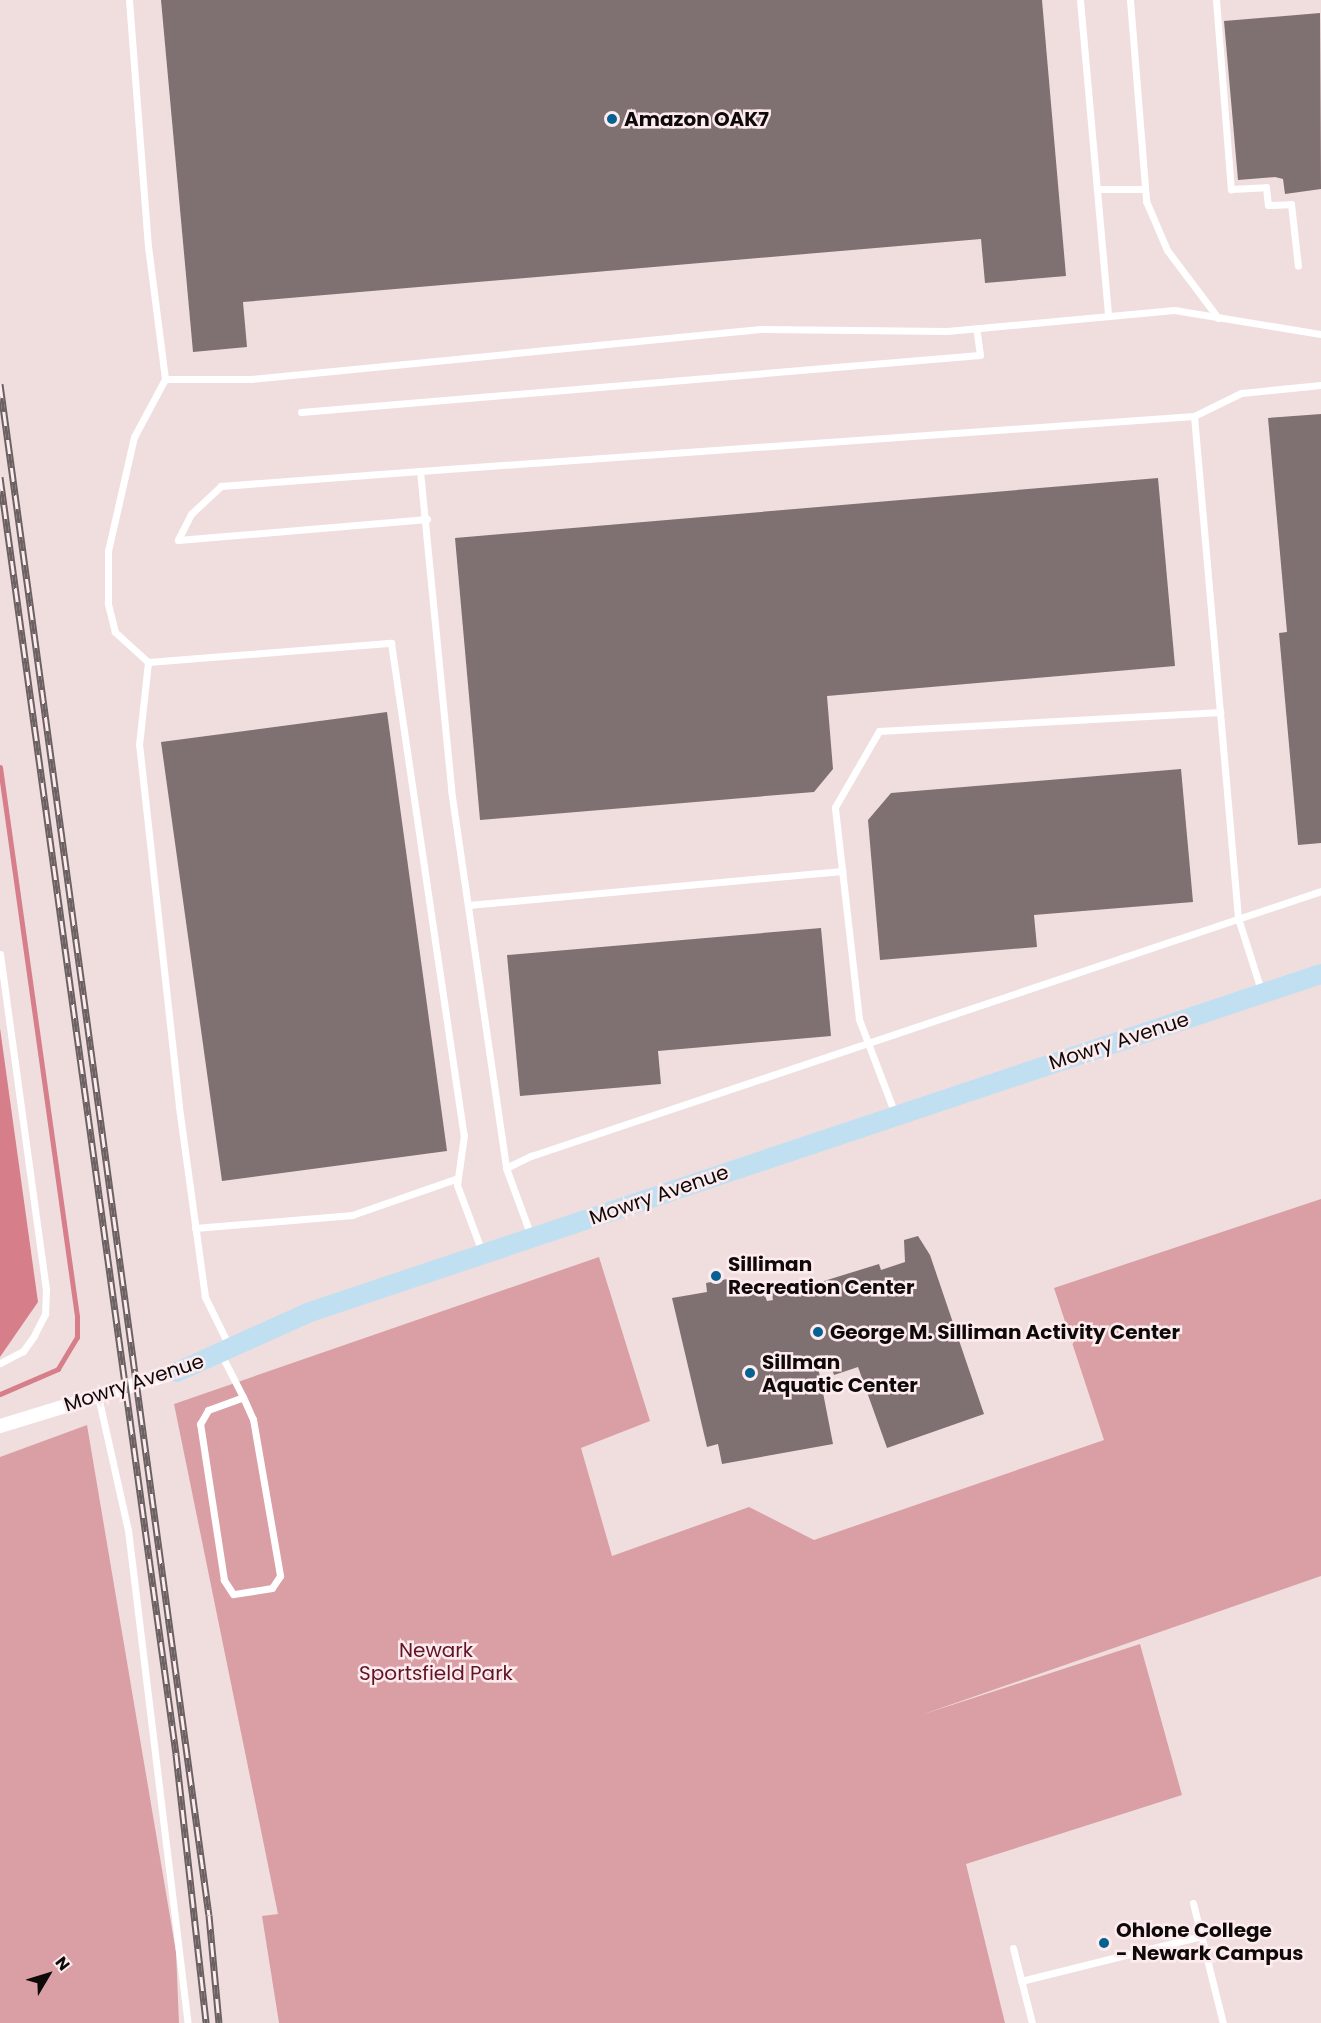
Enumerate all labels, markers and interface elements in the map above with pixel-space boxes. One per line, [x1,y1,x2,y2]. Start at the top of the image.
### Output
place label: Amazon OAK7 [624,107,769,131]
marker: Amazon OAK7 [605,112,619,126]
street label: Mowry Avenue [1046,1007,1192,1075]
street label: Mowry Avenue [586,1160,732,1230]
place label: Silliman Recreation Center [728,1252,914,1299]
marker: Silliman Recreation Center [709,1269,723,1283]
place label: George M. Silliman Activity Center [830,1320,1180,1344]
marker: George M. Silliman Activity Center [811,1325,825,1339]
street label: Mowry Avenue [61,1349,207,1417]
place label: Sillman Aquatic Center [762,1350,918,1397]
marker: Sillman Aquatic Center [743,1366,757,1380]
park label: Newark Sportsfield Park [359,1639,513,1686]
place label: Ohlone College - Newark Campus [1116,1919,1303,1966]
marker: Ohlone College - Newark Campus [1097,1936,1111,1950]
north arrow [18,1945,78,2005]
text: N [50,1952,75,1975]

